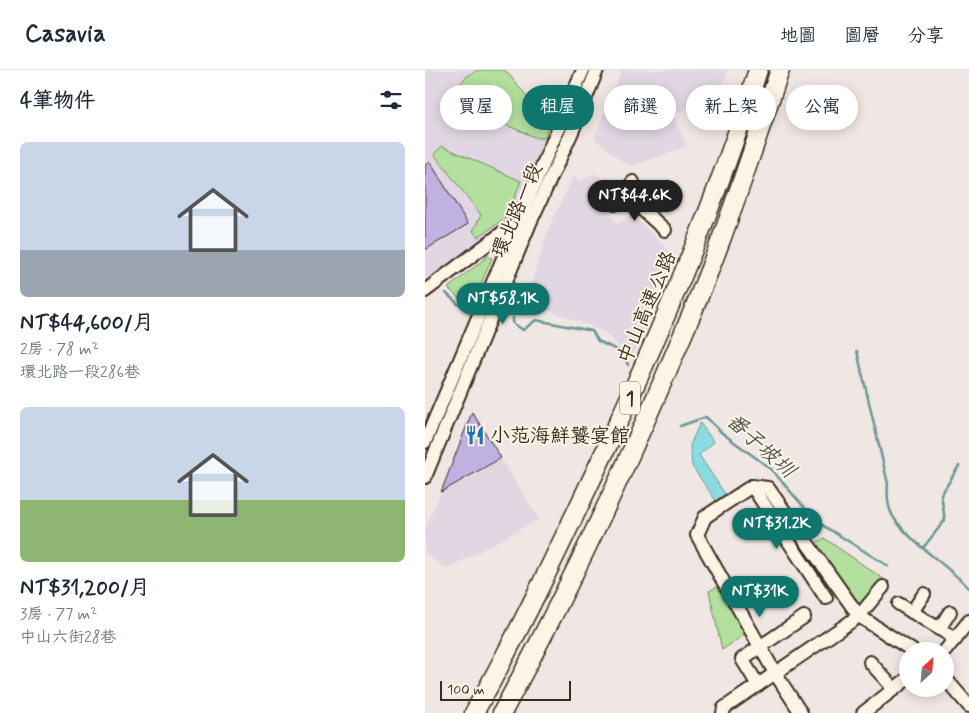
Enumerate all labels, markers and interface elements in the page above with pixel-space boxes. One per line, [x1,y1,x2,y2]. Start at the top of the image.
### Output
text: Casavia [25,19,106,50]
text: 地圖 [780,24,816,48]
text: 圖層 [844,24,880,48]
text: 分享 [908,24,944,48]
chip: 買屋 [440,85,512,130]
chip: 租屋 [522,85,594,130]
chip: 篩選 [604,85,676,130]
chip: 新上架 [686,85,776,130]
chip: 公寓 [786,85,858,130]
icon: filters [377,86,405,114]
text: 4筆物件 [20,87,95,115]
street label: 環北路一段 [485,159,549,262]
icon: home [168,175,258,265]
pin: NT$44.6K [583,180,687,222]
text: NT$44.6K [599,185,671,206]
street label: 中山高速公路 [612,246,684,368]
pin: NT$58.1K [451,282,555,325]
text: NT$58.1K [467,288,539,309]
text: NT$44,600/月 [20,309,154,337]
text: 2房 · 78 m² [20,339,99,360]
text: 環北路一段286巷 [20,362,140,383]
road number: 1 [620,382,640,414]
water label: 番子坡圳 [720,407,802,486]
place label: 小范海鮮饕宴館 [490,423,630,450]
restaurant icon: 小范海鮮饕宴館 [464,424,486,446]
icon: home [168,440,258,530]
pin: NT$31.2K [725,508,829,550]
text: NT$31.2K [743,513,811,534]
text: NT$31,200/月 [20,574,150,602]
pin: NT$31K [719,576,801,618]
text: NT$31K [732,581,788,602]
text: 3房 · 77 m² [20,604,97,625]
text: 中山六街28巷 [20,627,117,648]
north arrow [899,642,954,698]
map controls [899,642,954,697]
scale bar [440,678,571,701]
text: 100 m [447,681,485,699]

